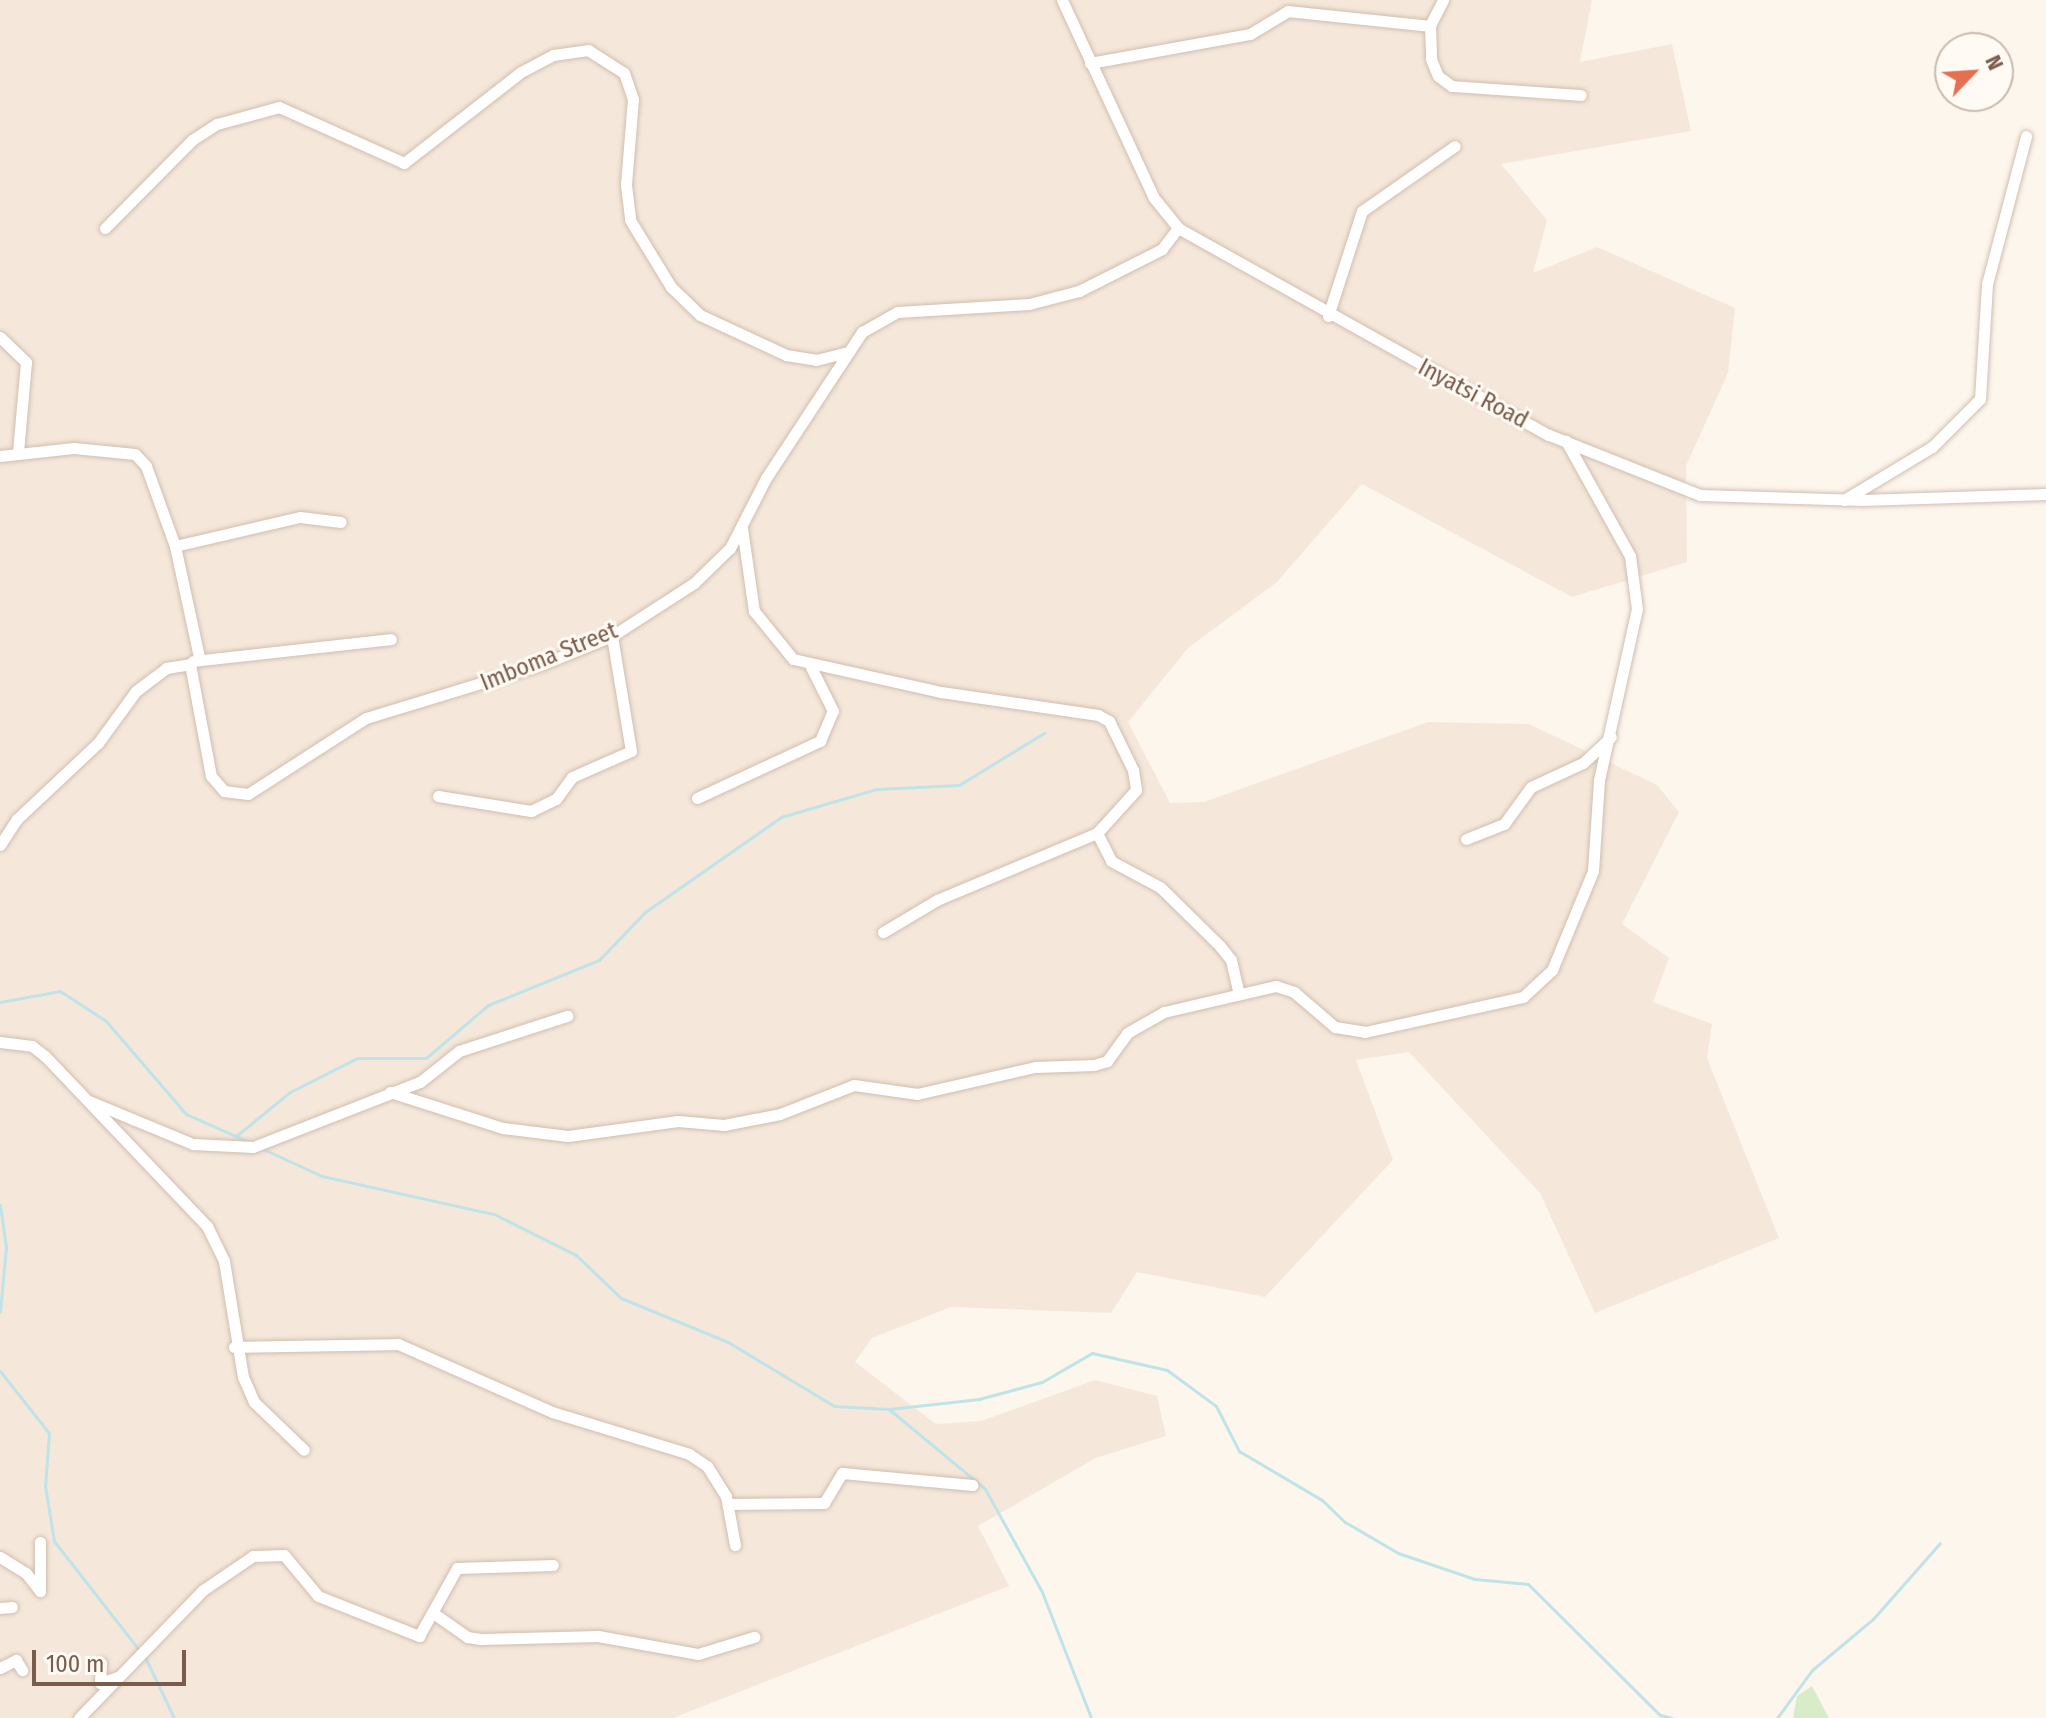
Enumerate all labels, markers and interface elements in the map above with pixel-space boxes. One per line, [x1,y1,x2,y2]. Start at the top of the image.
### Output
north arrow [1934,32,2014,112]
text: N [1979,51,2009,74]
street label: Inyatsi Road [1413,353,1533,435]
street label: Imboma Street [476,616,622,698]
scale bar [36,1634,190,1684]
text: 100 m [46,1650,104,1678]

